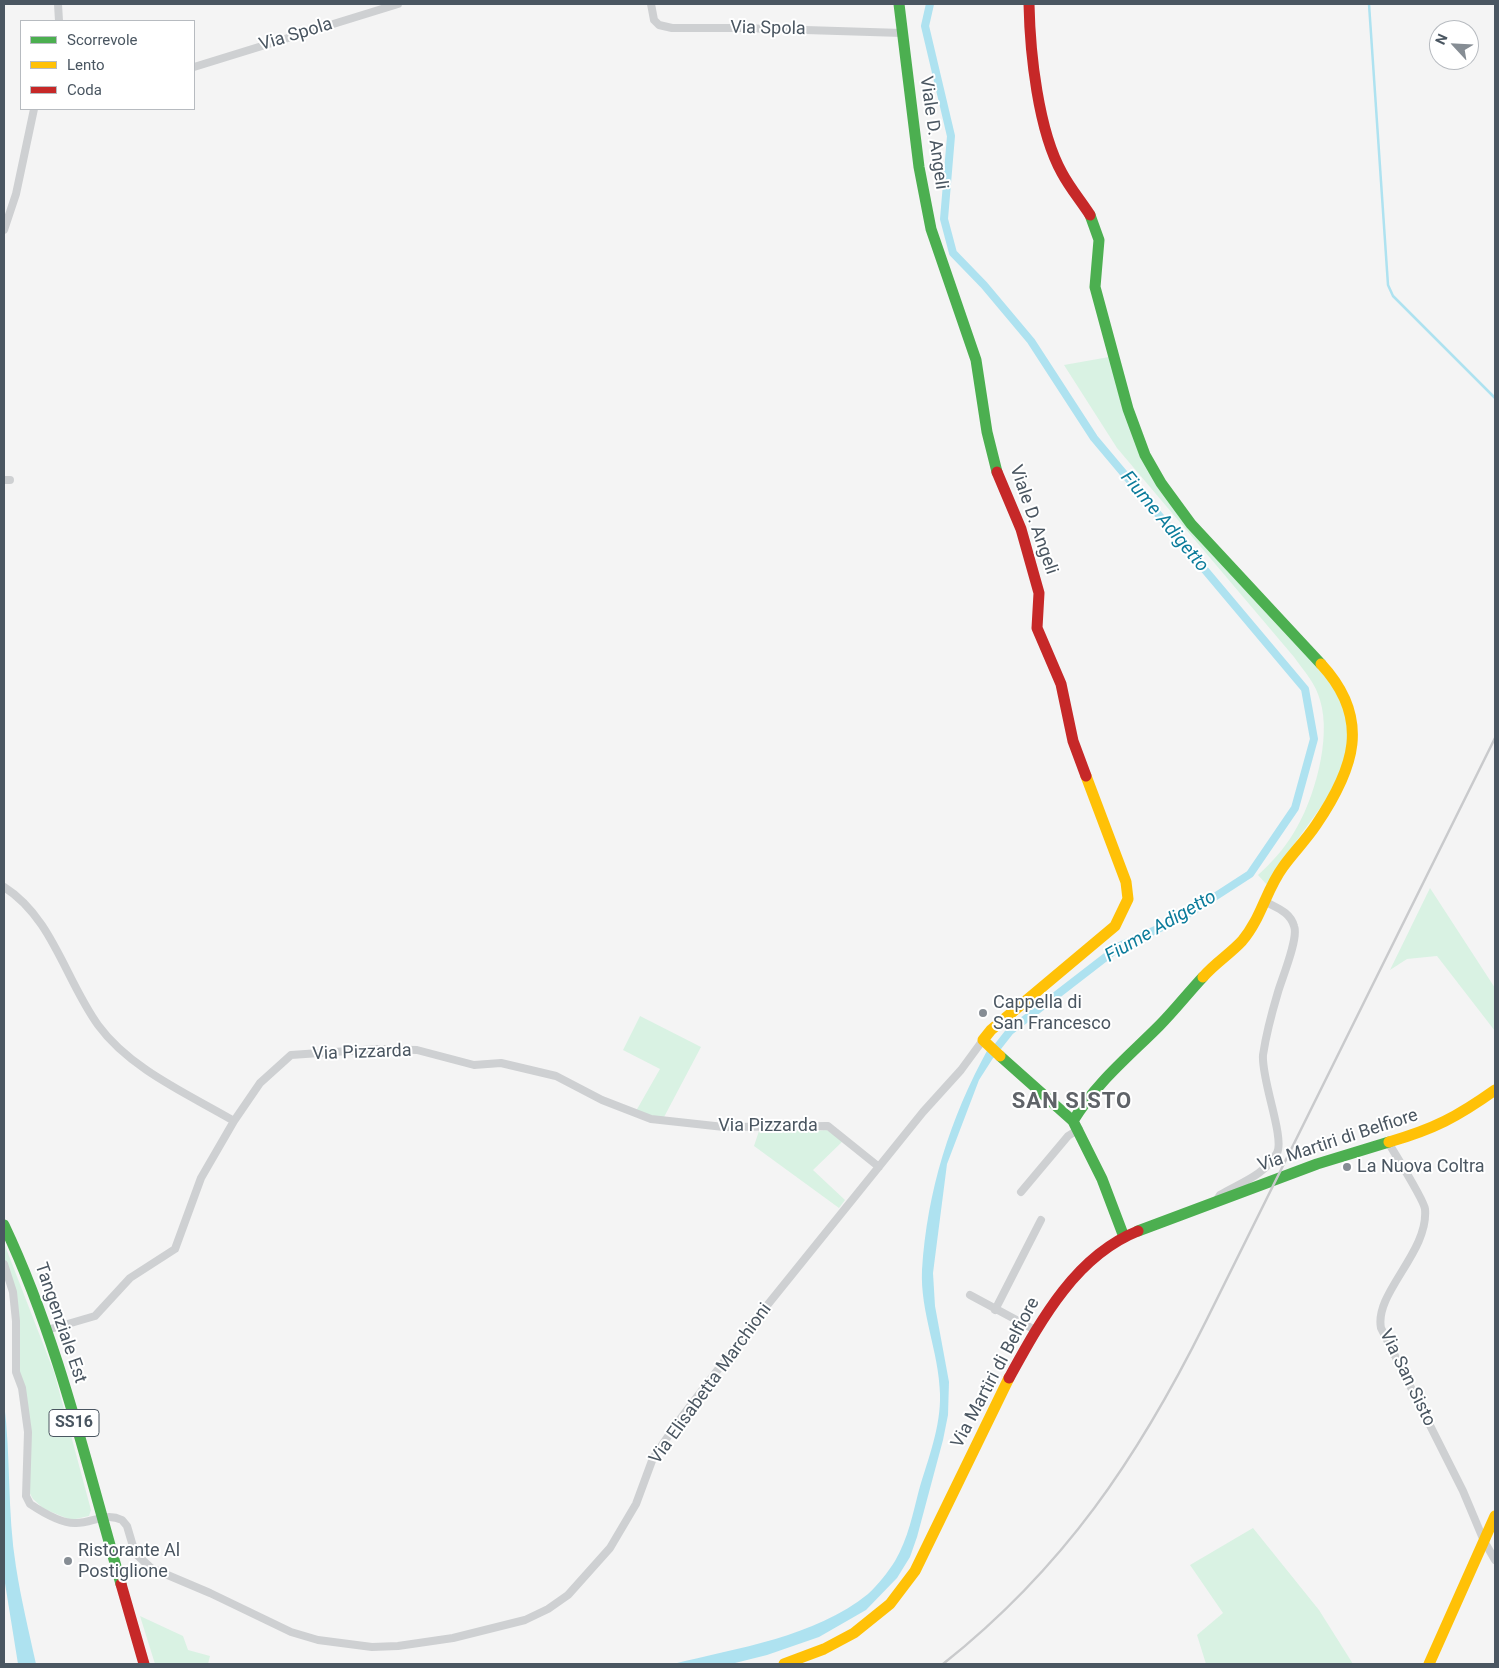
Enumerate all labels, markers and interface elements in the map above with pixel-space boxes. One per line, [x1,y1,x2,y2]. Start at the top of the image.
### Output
street label: Via Spola [257,14,335,56]
street label: Via Spola [730,18,806,40]
legend [20,20,195,110]
north arrow [1429,20,1479,70]
text: Scorrevole [67,31,138,49]
text: N [1432,31,1451,47]
text: Lento [67,56,105,74]
street label: Viale D. Angeli [914,75,952,191]
text: Coda [67,81,102,99]
street label: Viale D. Angeli [1004,462,1062,578]
water label: Fiume Adigetto [1115,467,1213,577]
water label: Fiume Adigetto [1101,886,1221,968]
place label: Cappella di San Francesco [993,992,1111,1034]
marker: Cappella di San Francesco [977,1007,989,1019]
street label: Via Pizzarda [312,1040,412,1066]
district label: SAN SISTO [1011,1089,1133,1115]
street label: Via Martiri di Belfiore [1255,1105,1421,1177]
street label: Via Pizzarda [718,1115,818,1137]
place label: La Nuova Coltra [1357,1156,1484,1178]
marker: La Nuova Coltra [1341,1161,1353,1173]
street label: Tangenziale Est [29,1260,91,1386]
street label: Via Martiri di Belfiore [947,1294,1045,1452]
street label: Via Elisabetta Marchioni [645,1299,777,1469]
street label: Via San Sisto [1374,1326,1440,1430]
road number: SS16 [49,1410,99,1436]
place label: Ristorante Al Postiglione [78,1540,180,1582]
marker: Ristorante Al Postiglione [62,1555,74,1567]

